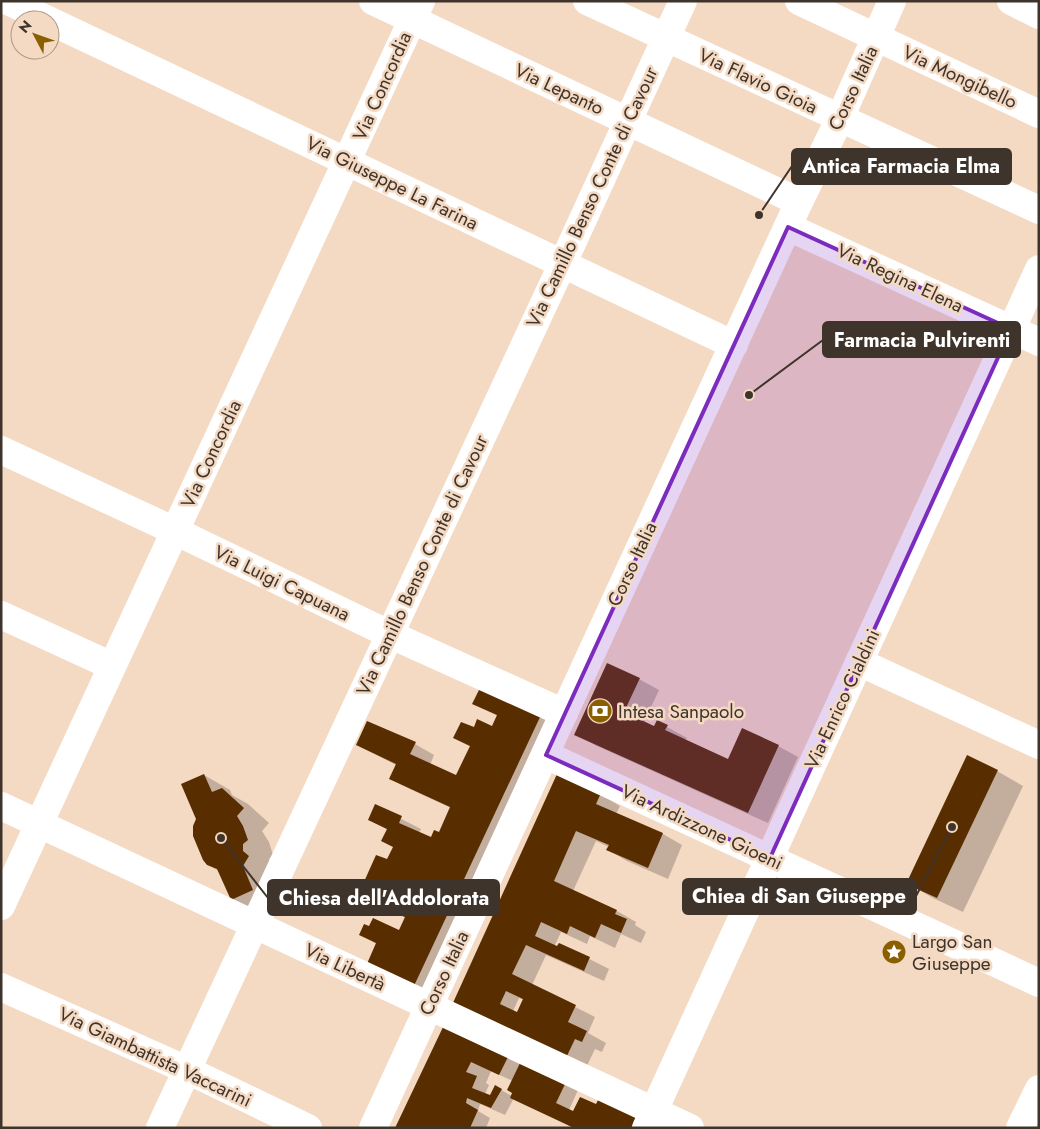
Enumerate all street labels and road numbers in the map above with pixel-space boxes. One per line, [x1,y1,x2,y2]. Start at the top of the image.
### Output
street label: Via Concordia [346,27,418,145]
street label: Via Mongibello [898,39,1022,115]
street label: Corso Italia [822,41,884,135]
street label: Via Flavio Gioia [694,42,822,120]
street label: Via Lepanto [510,57,608,121]
street label: Via Camillo Benso Conte di Cavour [520,62,665,332]
street label: Via Giuseppe La Farina [301,130,483,236]
street label: Via Regina Elena [832,237,968,319]
street label: Via Concordia [174,395,248,513]
street label: Via Camillo Benso Conte di Cavour [350,430,495,700]
street label: Corso Italia [601,517,663,611]
street label: Via Luigi Capuana [210,538,354,628]
street label: Via Enrico Cialdini [798,625,886,773]
street label: Via Ardizzone Gioeni [617,778,787,876]
street label: Corso Italia [413,926,475,1020]
street label: Via Libertà [300,936,390,998]
street label: Via Giambattista Vaccarini [54,1000,256,1114]

